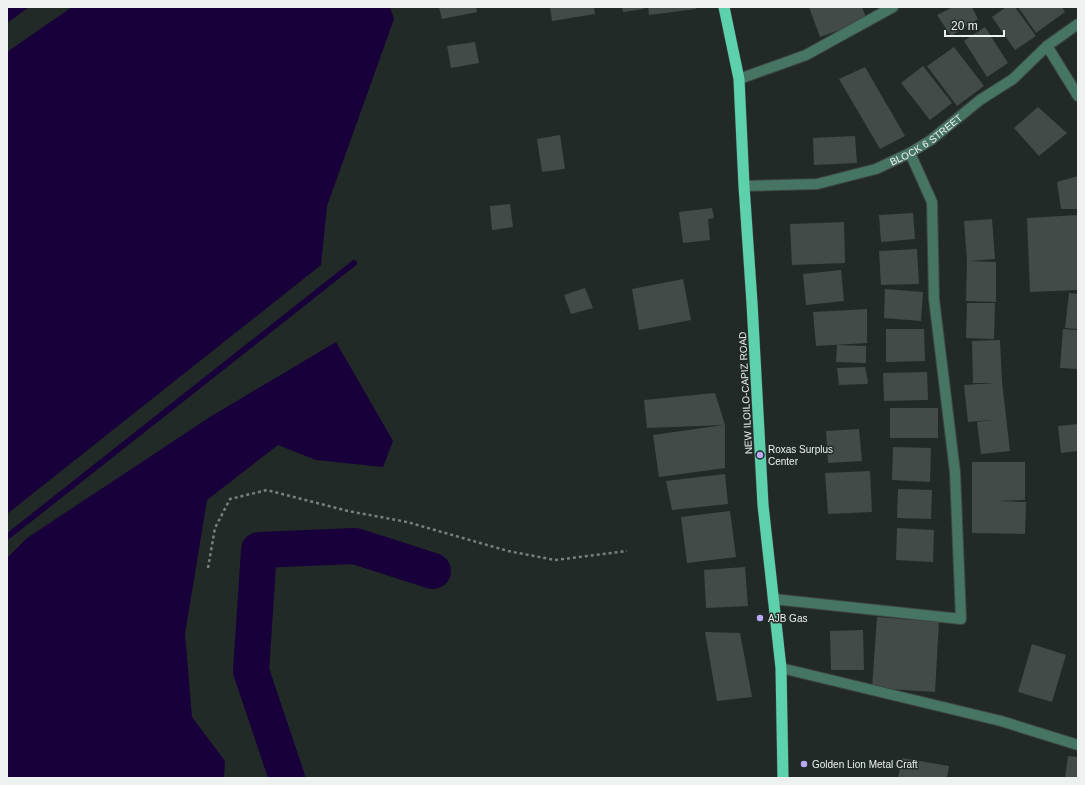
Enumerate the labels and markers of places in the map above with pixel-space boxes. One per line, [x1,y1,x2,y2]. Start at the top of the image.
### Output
place label: Roxas Surplus Center [768,444,833,467]
marker: Roxas Surplus Center [755,450,765,460]
marker: AJB Gas [755,613,765,623]
place label: AJB Gas [768,613,807,624]
marker: Golden Lion Metal Craft [799,759,809,769]
place label: Golden Lion Metal Craft [812,759,918,770]

